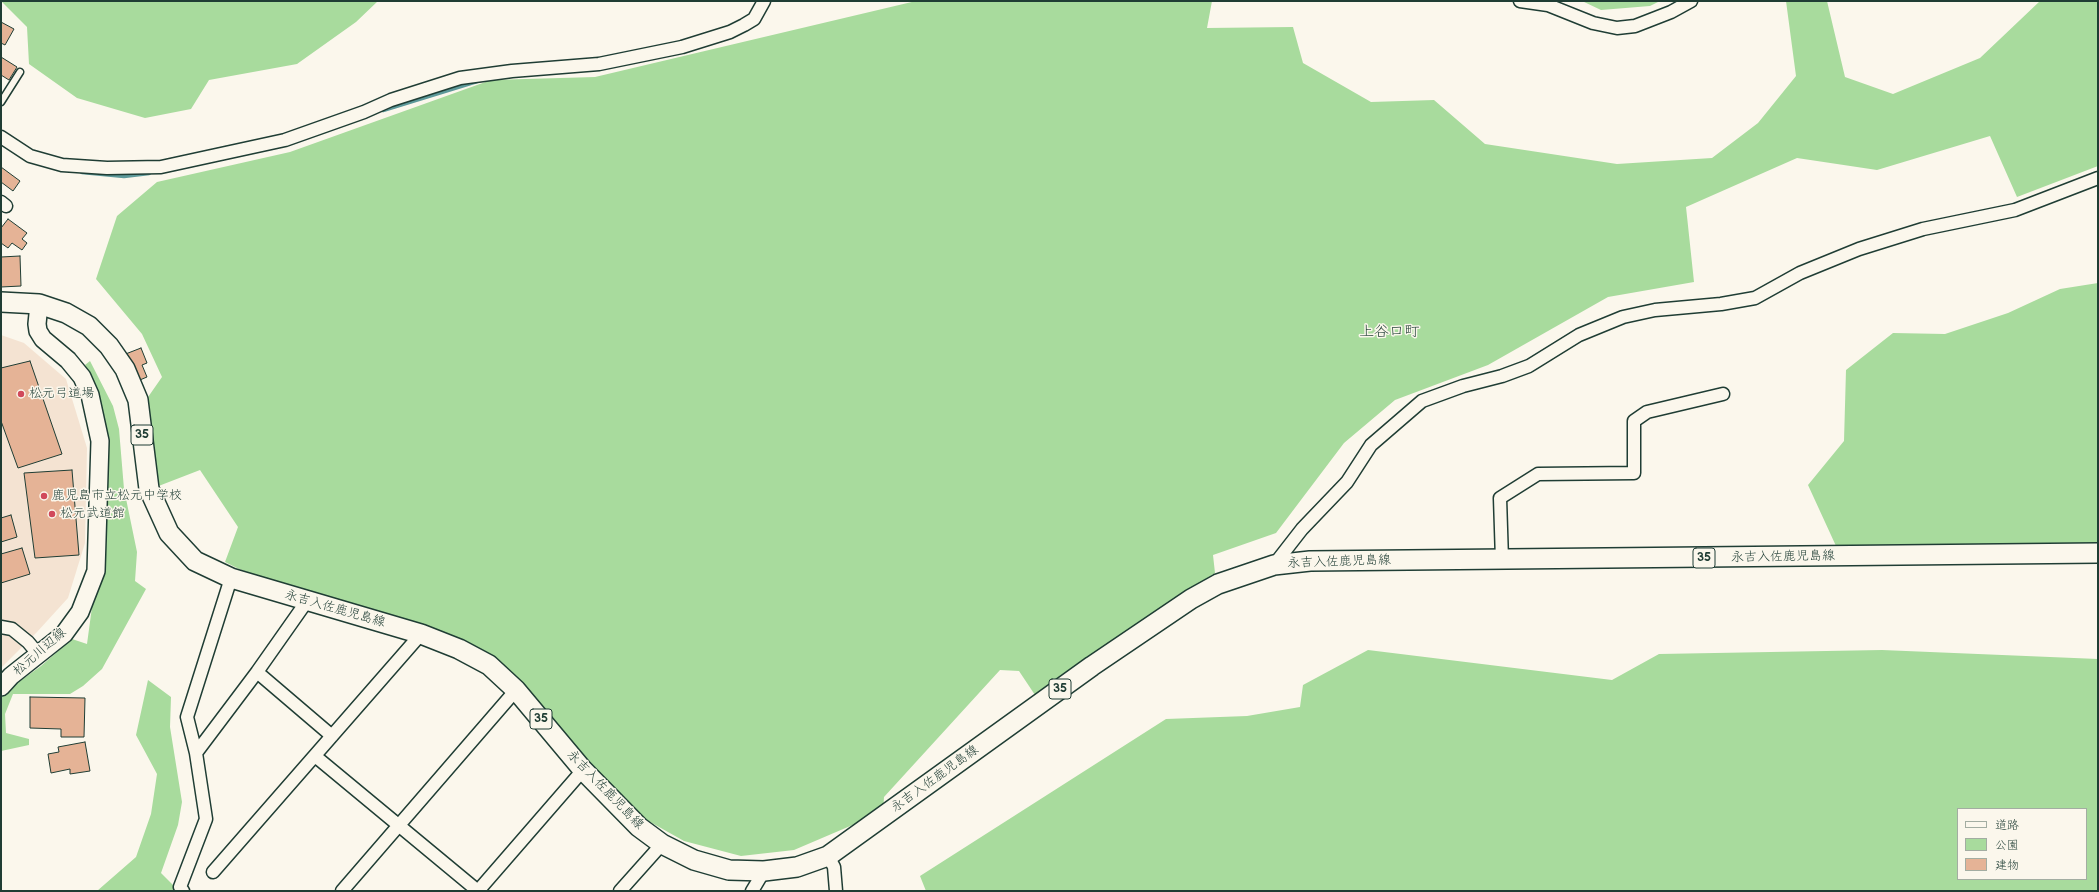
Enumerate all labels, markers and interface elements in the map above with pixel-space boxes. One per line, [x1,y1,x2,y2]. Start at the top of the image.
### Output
district label: 上谷口町 [1359,323,1419,341]
place label: 松元弓道場 [29,386,94,402]
marker: 松元弓道場 [16,389,26,399]
road number: 35 [131,425,153,445]
place label: 鹿児島市立松元中学校 [52,488,182,504]
marker: 鹿児島市立松元中学校 [39,491,49,501]
place label: 松元武道館 [60,506,125,522]
marker: 松元武道館 [47,509,57,519]
road number: 35 [1693,548,1715,568]
street label: 永吉入佐鹿児島線 [1731,548,1835,566]
street label: 永吉入佐鹿児島線 [1287,552,1391,572]
street label: 永吉入佐鹿児島線 [283,587,387,631]
street label: 松元川辺線 [10,625,70,679]
road number: 35 [1049,679,1071,699]
road number: 35 [530,709,552,729]
street label: 永吉入佐鹿児島線 [888,742,982,816]
street label: 永吉入佐鹿児島線 [563,747,647,833]
legend [1957,808,2087,880]
text: 道路 [1995,818,2019,833]
text: 公園 [1995,838,2019,853]
text: 建物 [1995,858,2019,873]

